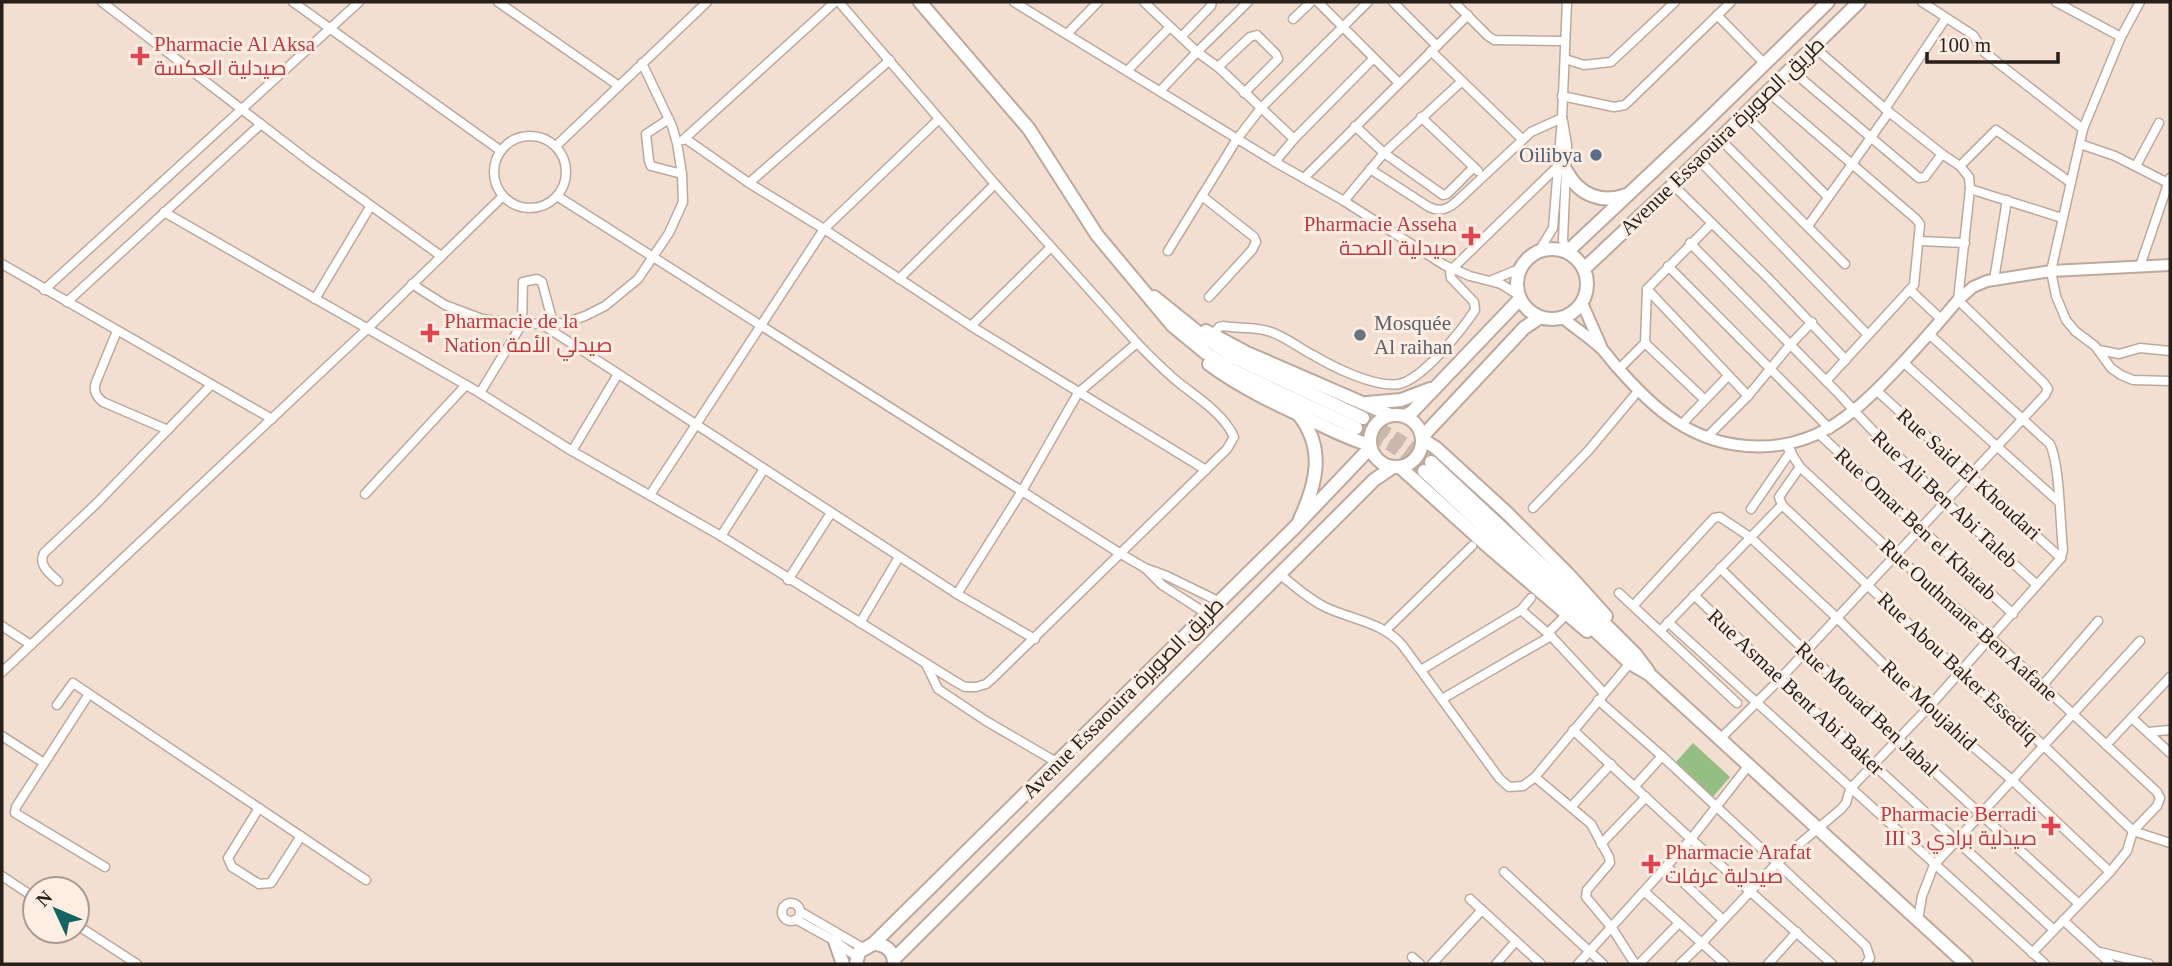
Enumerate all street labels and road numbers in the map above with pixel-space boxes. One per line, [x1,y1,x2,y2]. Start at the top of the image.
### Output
street label: Avenue Essaouira طريق الصويرة [1615,32,1830,241]
street label: Rue Said El Khoudari [1892,403,2046,545]
street label: Rue Ali Ben Abi Taleb [1867,425,2023,573]
street label: Rue Omar Ben el Khatab [1830,443,2002,605]
street label: Rue Outhmane Ben Aafane [1875,534,2063,706]
street label: Rue Abou Baker Essediq [1873,587,2044,749]
street label: Avenue Essaouira طريق الصويرة [1017,592,1229,804]
street label: Rue Asmae Bent Abi Baker [1703,604,1889,780]
street label: Rue Mouad Ben Jabal [1791,637,1943,781]
street label: Rue Moujahid [1877,655,1982,755]

